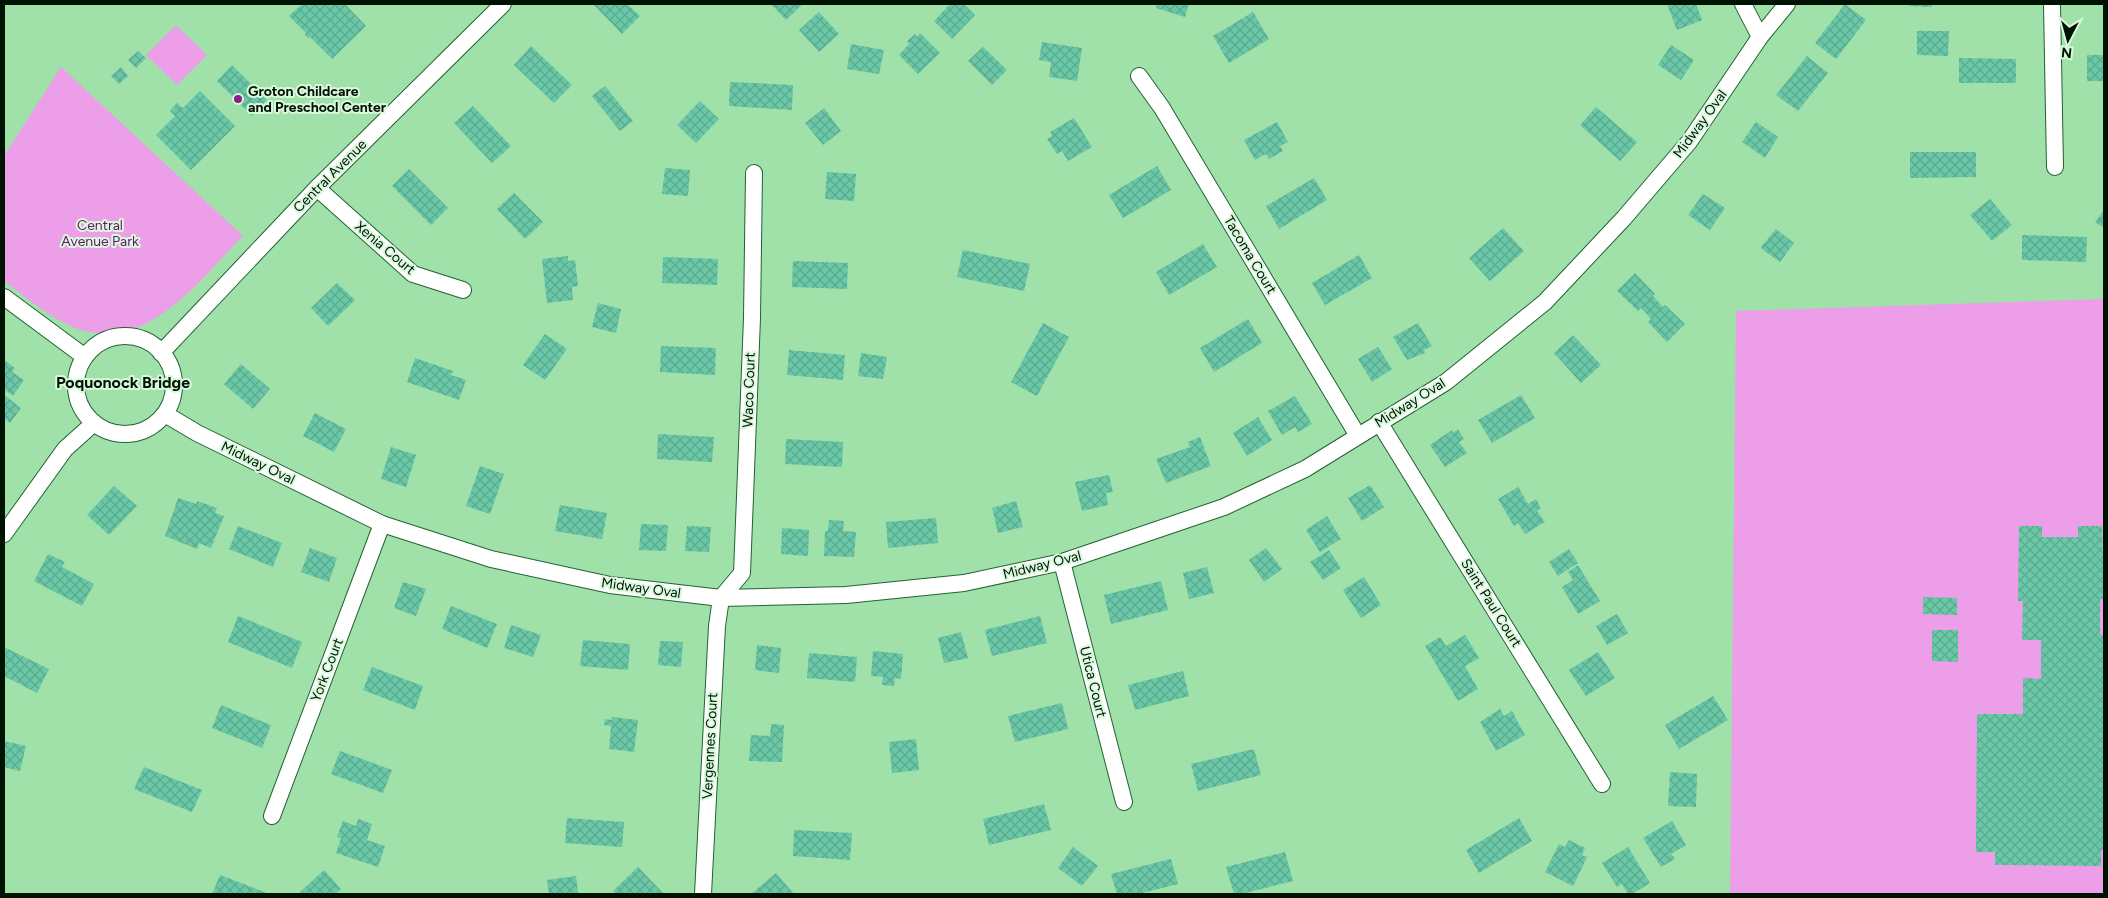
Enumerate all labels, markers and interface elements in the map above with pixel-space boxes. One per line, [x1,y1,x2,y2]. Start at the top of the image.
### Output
north arrow [2043,15,2093,65]
text: N [2060,43,2073,61]
place label: Groton Childcare and Preschool Center [248,83,387,116]
street label: Midway Oval [1670,87,1730,161]
marker: Groton Childcare and Preschool Center [232,93,244,105]
street label: Central Avenue [290,136,370,216]
street label: Tacoma Court [1220,213,1280,297]
park label: Central Avenue Park [61,217,139,250]
street label: Xenia Court [351,218,419,278]
street label: Waco Court [739,352,759,428]
district label: Poquonock Bridge [56,373,190,392]
street label: Midway Oval [1372,375,1448,431]
street label: Midway Oval [218,438,298,488]
street label: Midway Oval [1001,547,1083,583]
street label: Saint Paul Court [1457,556,1525,650]
street label: Midway Oval [600,574,682,602]
street label: York Court [307,636,347,704]
street label: Utica Court [1076,645,1110,719]
street label: Vergennes Court [699,692,721,800]

